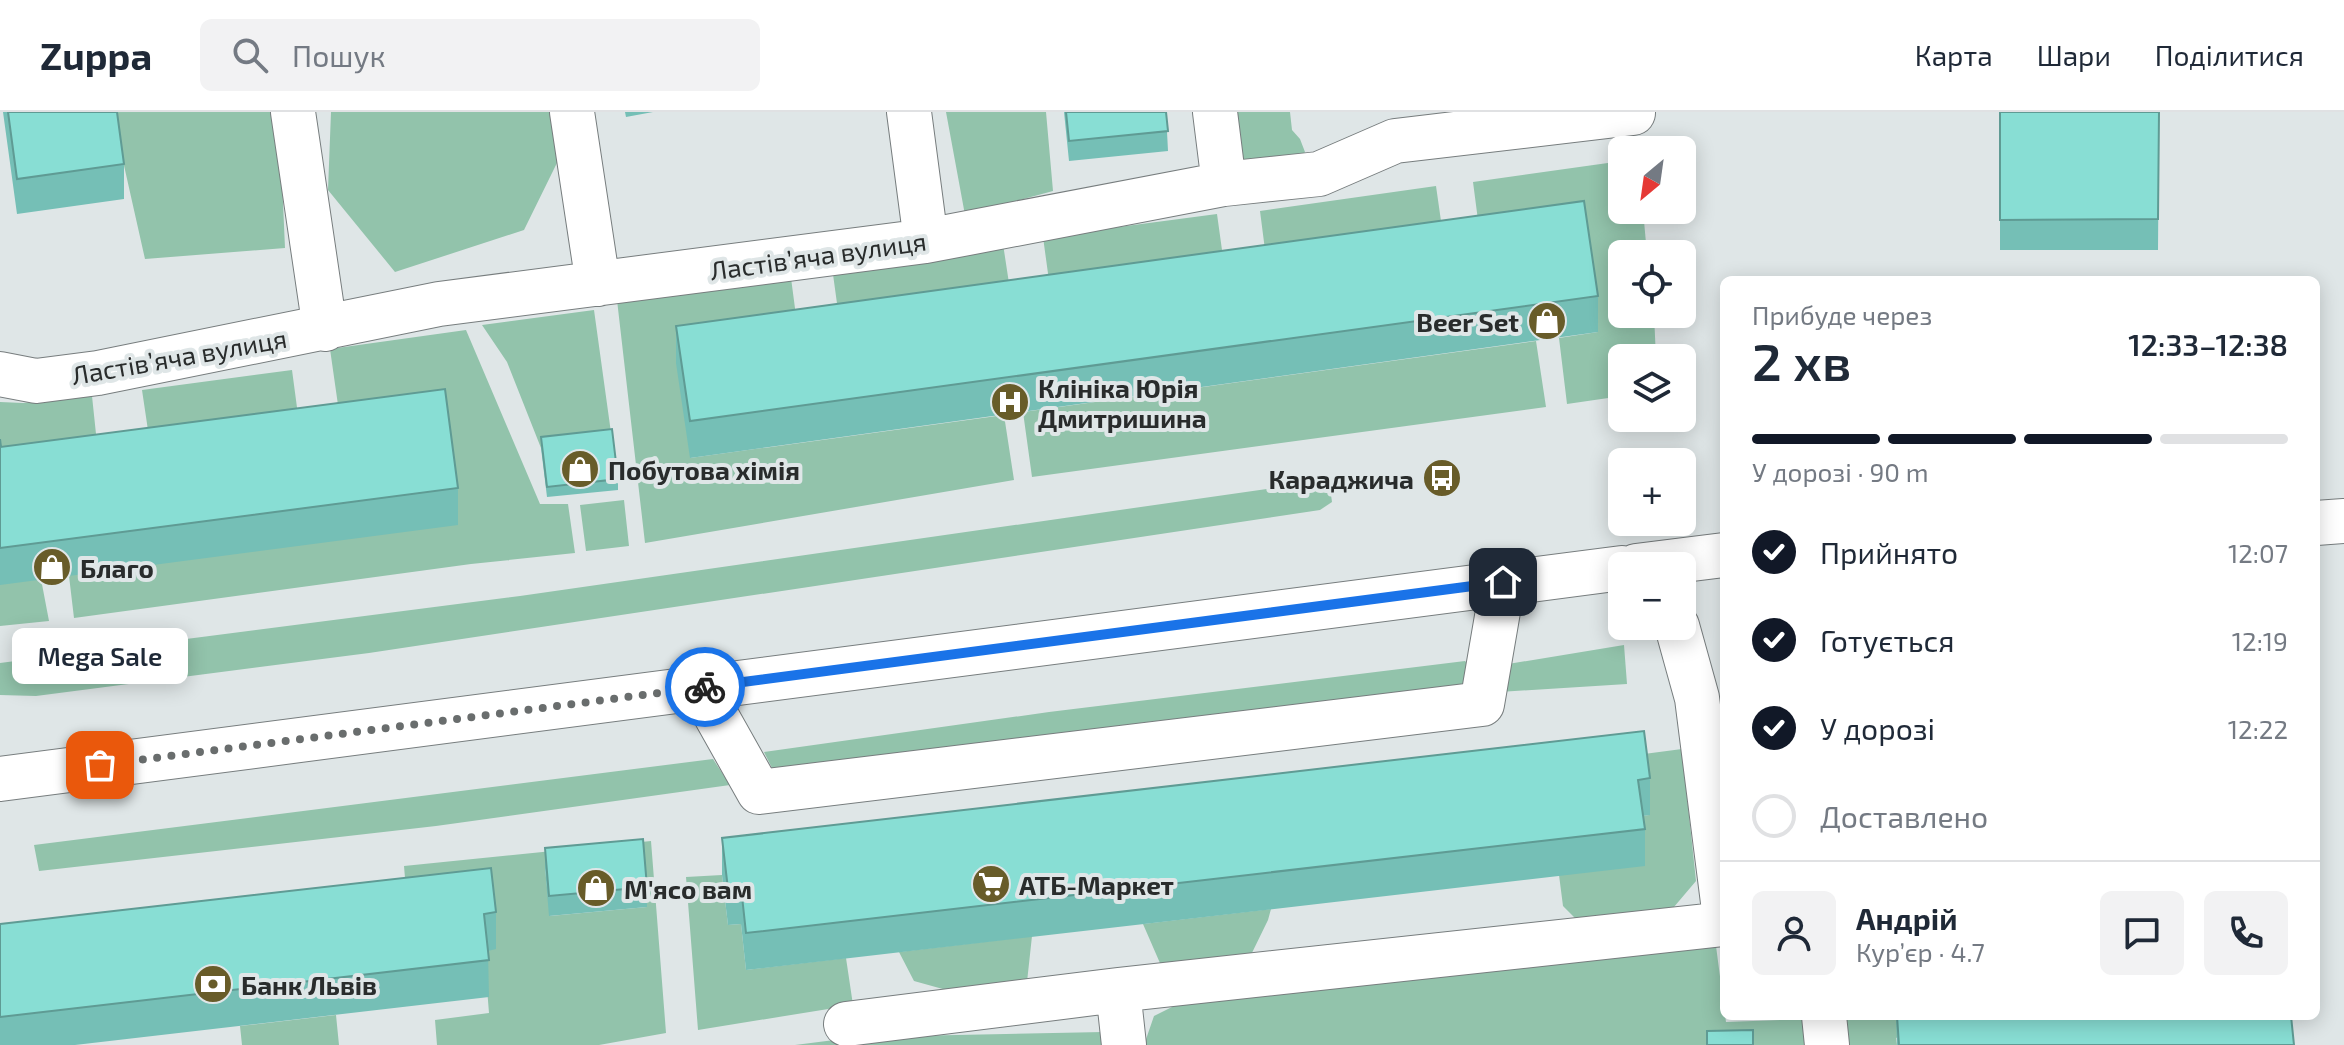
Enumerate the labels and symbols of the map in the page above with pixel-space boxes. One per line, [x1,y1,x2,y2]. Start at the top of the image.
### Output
north arrow [1608,136,1696,224]
street label: Ластівʼяча вулиця [708,224,928,287]
shop icon: Beer Set [1526,300,1568,342]
place label: Beer Set [1416,306,1519,337]
street label: Ластівʼяча вулиця [69,322,289,391]
place label: Клініка Юрія Дмитришина [1038,372,1207,433]
hospital icon: Клініка Юрія Дмитришина [989,381,1031,423]
shop icon: Побутова хімія [559,448,601,490]
place label: Побутова хімія [608,454,800,485]
bus stop icon: Караджича [1421,457,1463,499]
place label: Караджича [1269,463,1414,494]
shop icon: Благо [31,546,73,588]
pin [1469,548,1537,616]
place label: Благо [80,552,154,583]
callout: Mega Sale [12,629,188,685]
courier [665,647,745,727]
pin [66,731,134,799]
supermarket icon: АТБ-Маркет [970,863,1012,905]
shop icon: М'ясо вам [575,867,617,909]
place label: АТБ-Маркет [1019,869,1174,900]
place label: М'ясо вам [624,873,752,904]
bank icon: Банк Львів [192,963,234,1005]
place label: Банк Львів [241,969,377,1000]

